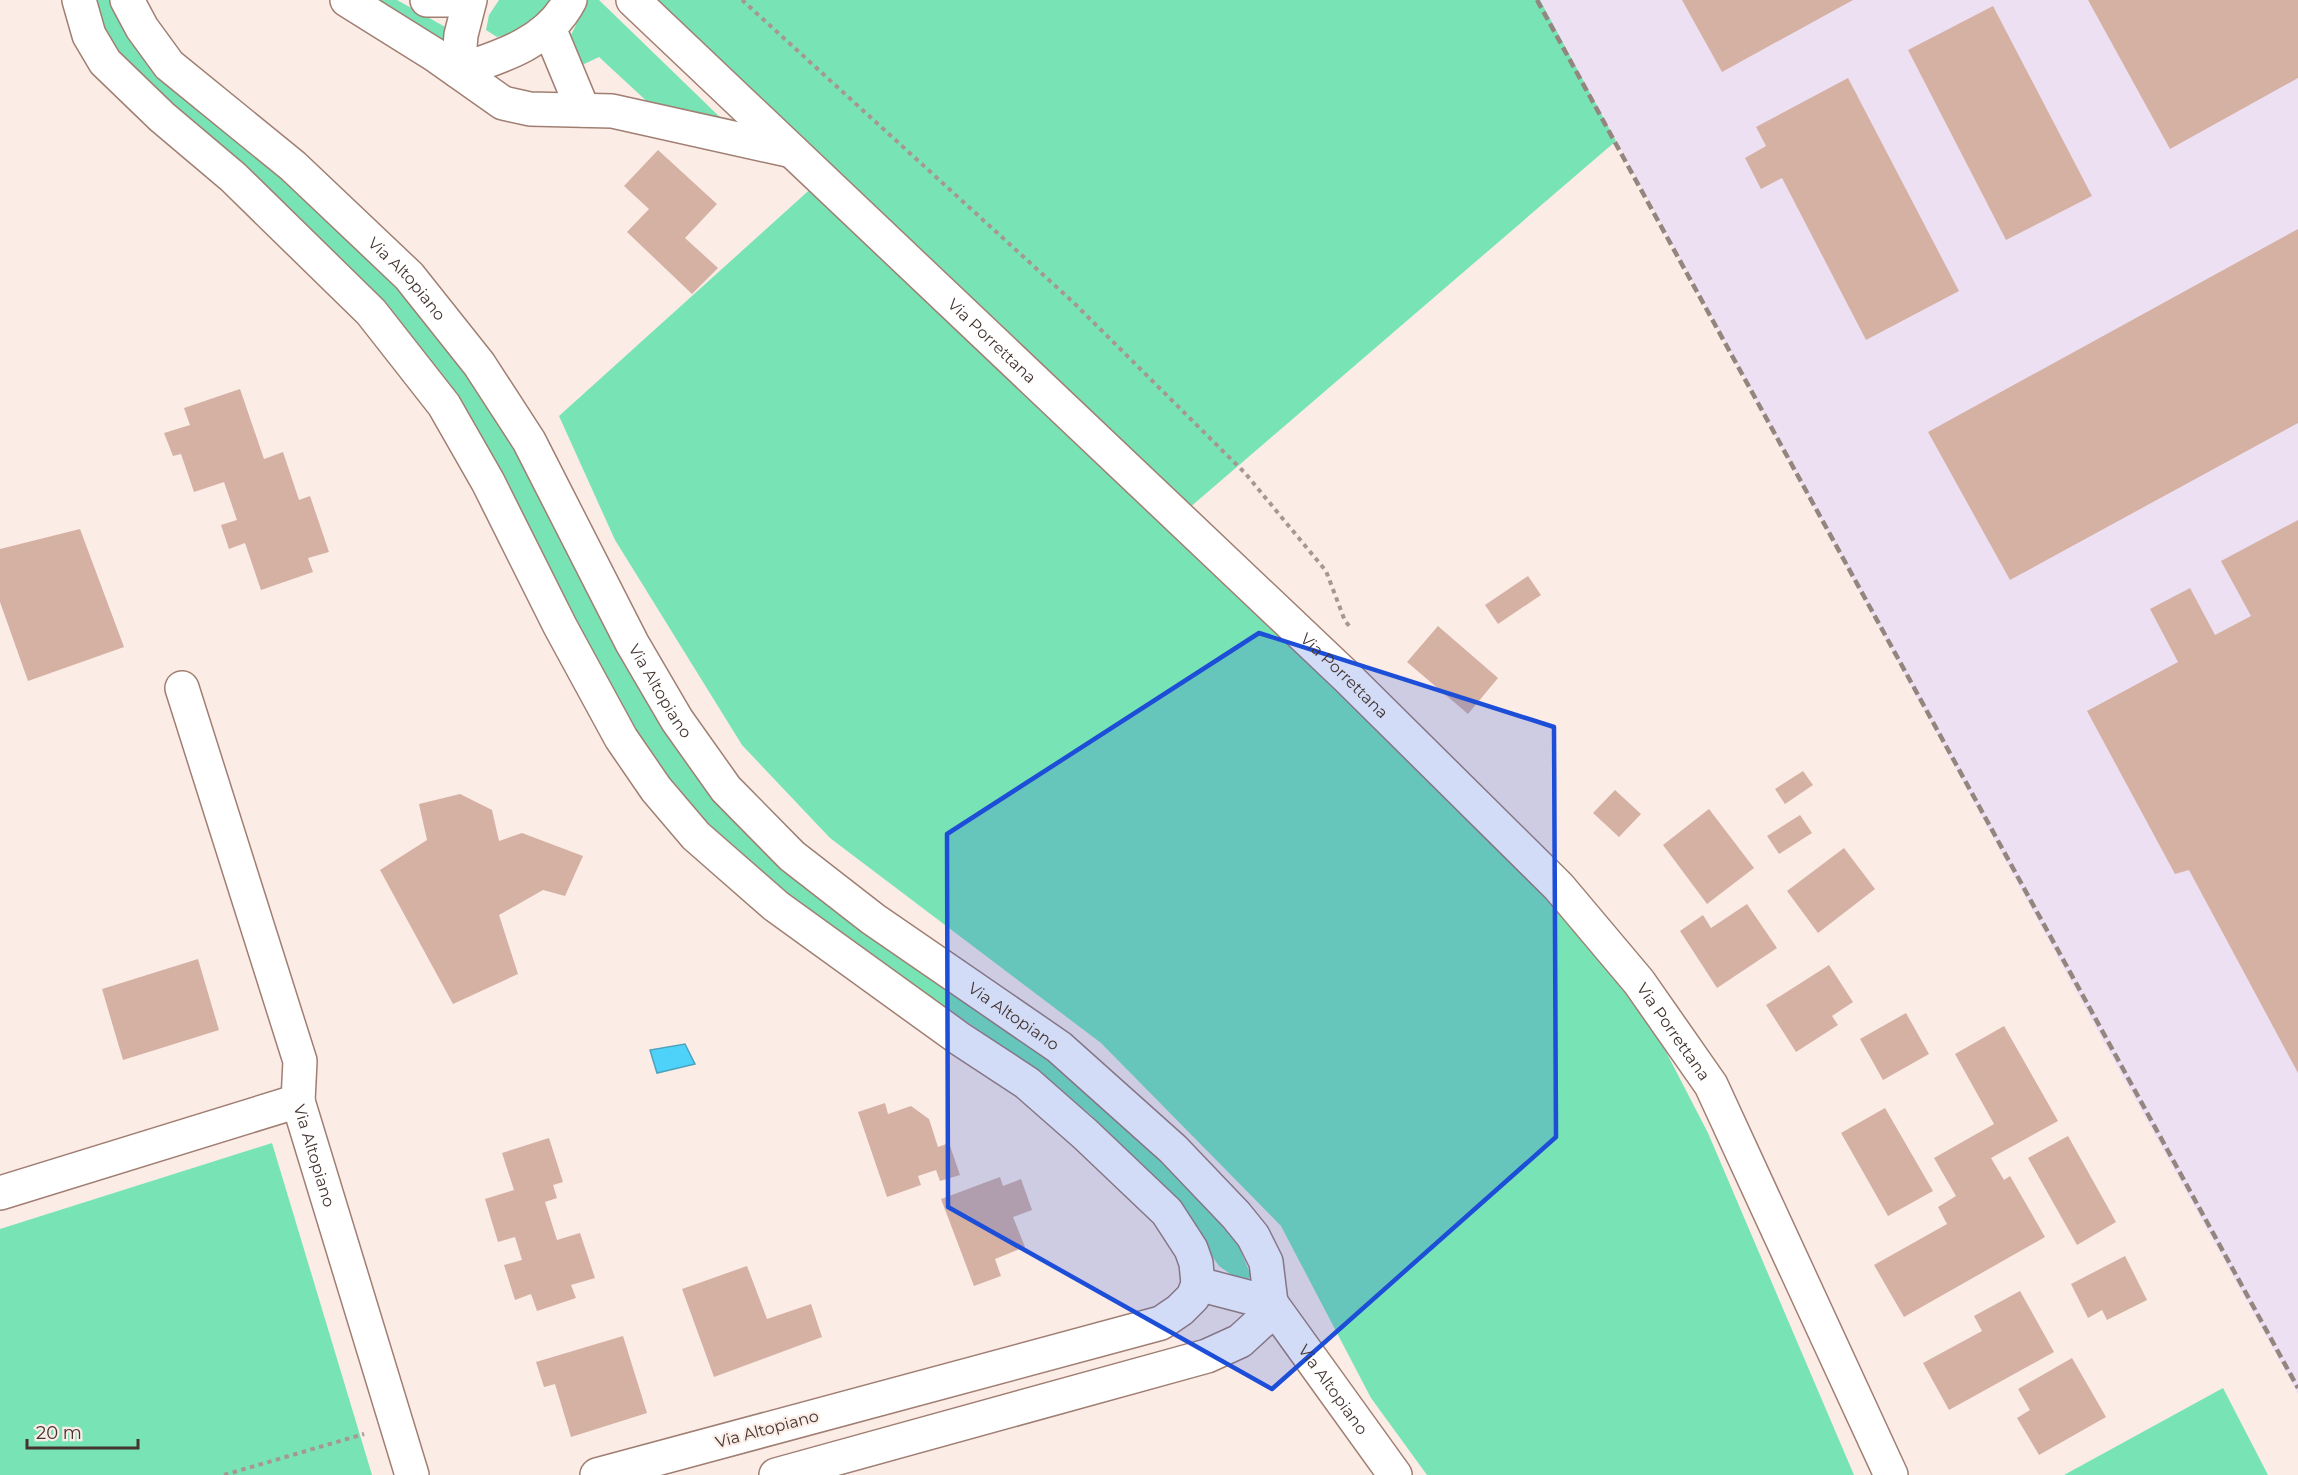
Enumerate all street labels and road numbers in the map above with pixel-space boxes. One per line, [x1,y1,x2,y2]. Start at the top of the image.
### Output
street label: Via Altopiano [364,233,450,324]
street label: Via Porrettana [944,294,1040,387]
street label: Via Porrettana [1297,629,1392,722]
street label: Via Altopiano [625,640,696,741]
street label: Via Altopiano [965,978,1063,1054]
street label: Via Porrettana [1633,979,1714,1084]
street label: Via Altopiano [290,1102,339,1209]
street label: Via Altopiano [1295,1341,1372,1438]
street label: Via Altopiano [713,1406,821,1452]

